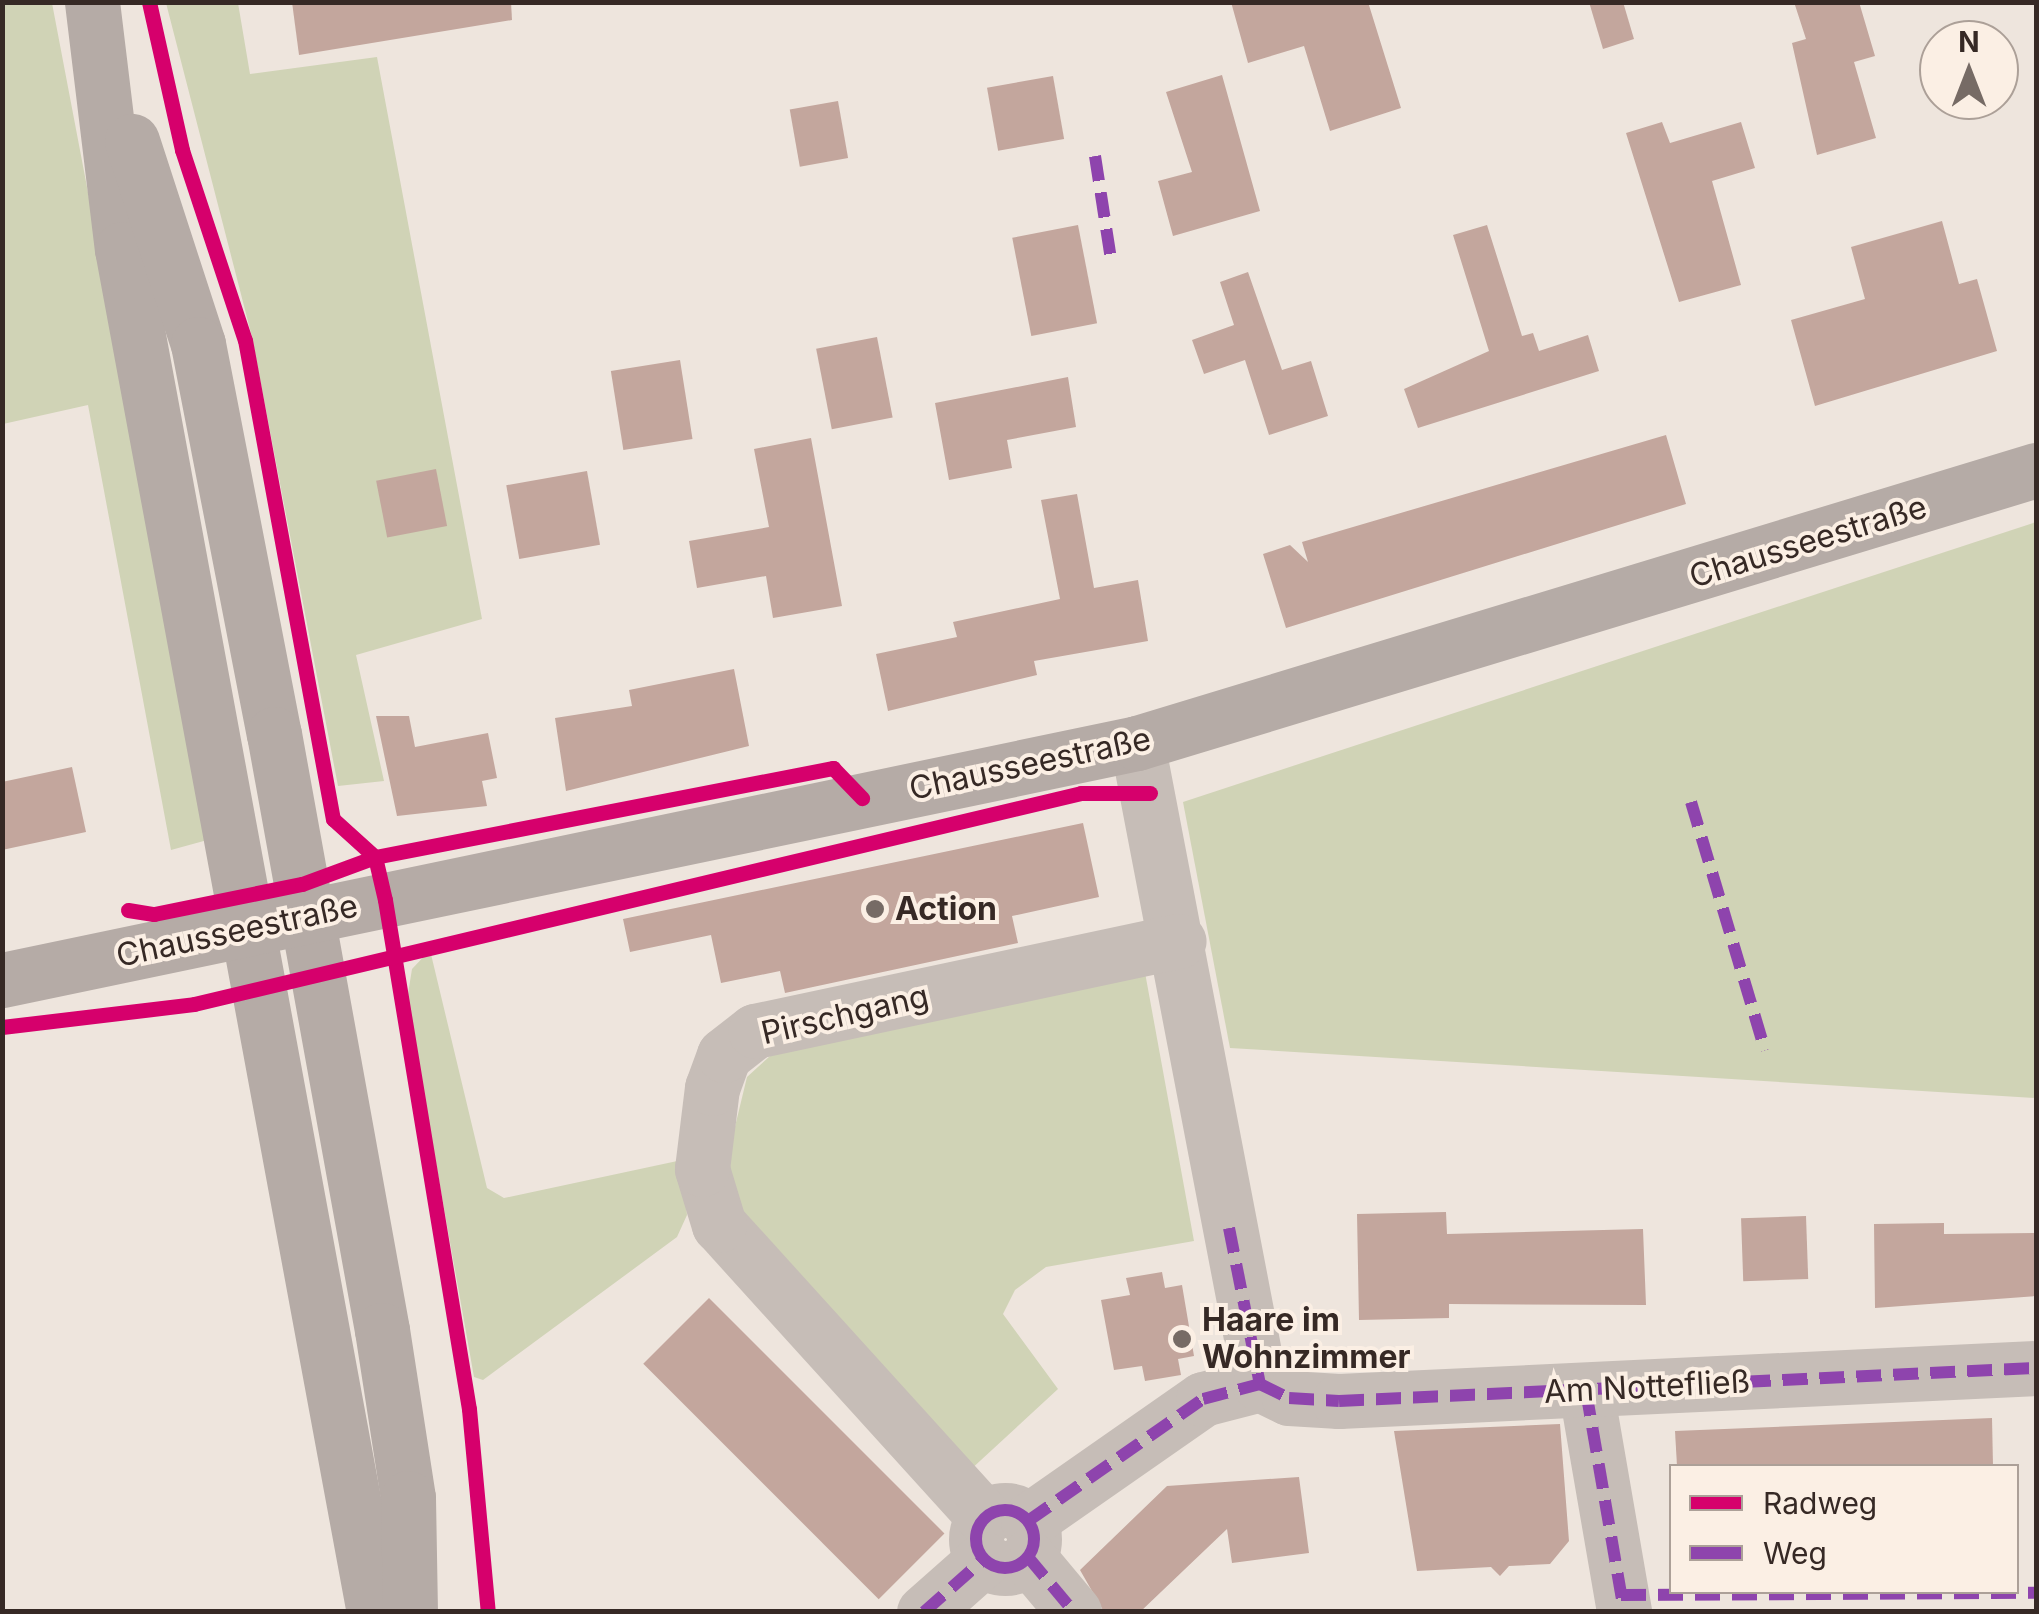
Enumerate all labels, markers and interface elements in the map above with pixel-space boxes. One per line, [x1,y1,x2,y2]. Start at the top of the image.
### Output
north arrow [1919,20,2019,120]
text: N [1958,25,1980,59]
street label: Chausseestraße [1685,488,1931,596]
street label: Chausseestraße [906,720,1154,808]
street label: Chausseestraße [113,887,361,975]
place label: Action [895,890,997,928]
marker: Action [864,898,886,920]
street label: Pirschgang [758,977,932,1053]
place label: Haare im Wohnzimmer [1202,1302,1411,1377]
marker: Haare im Wohnzimmer [1171,1328,1193,1350]
street label: Am Nottefließ [1543,1362,1751,1412]
legend [1669,1464,2019,1594]
text: Radweg [1763,1485,1877,1521]
text: Weg [1763,1535,1827,1571]

